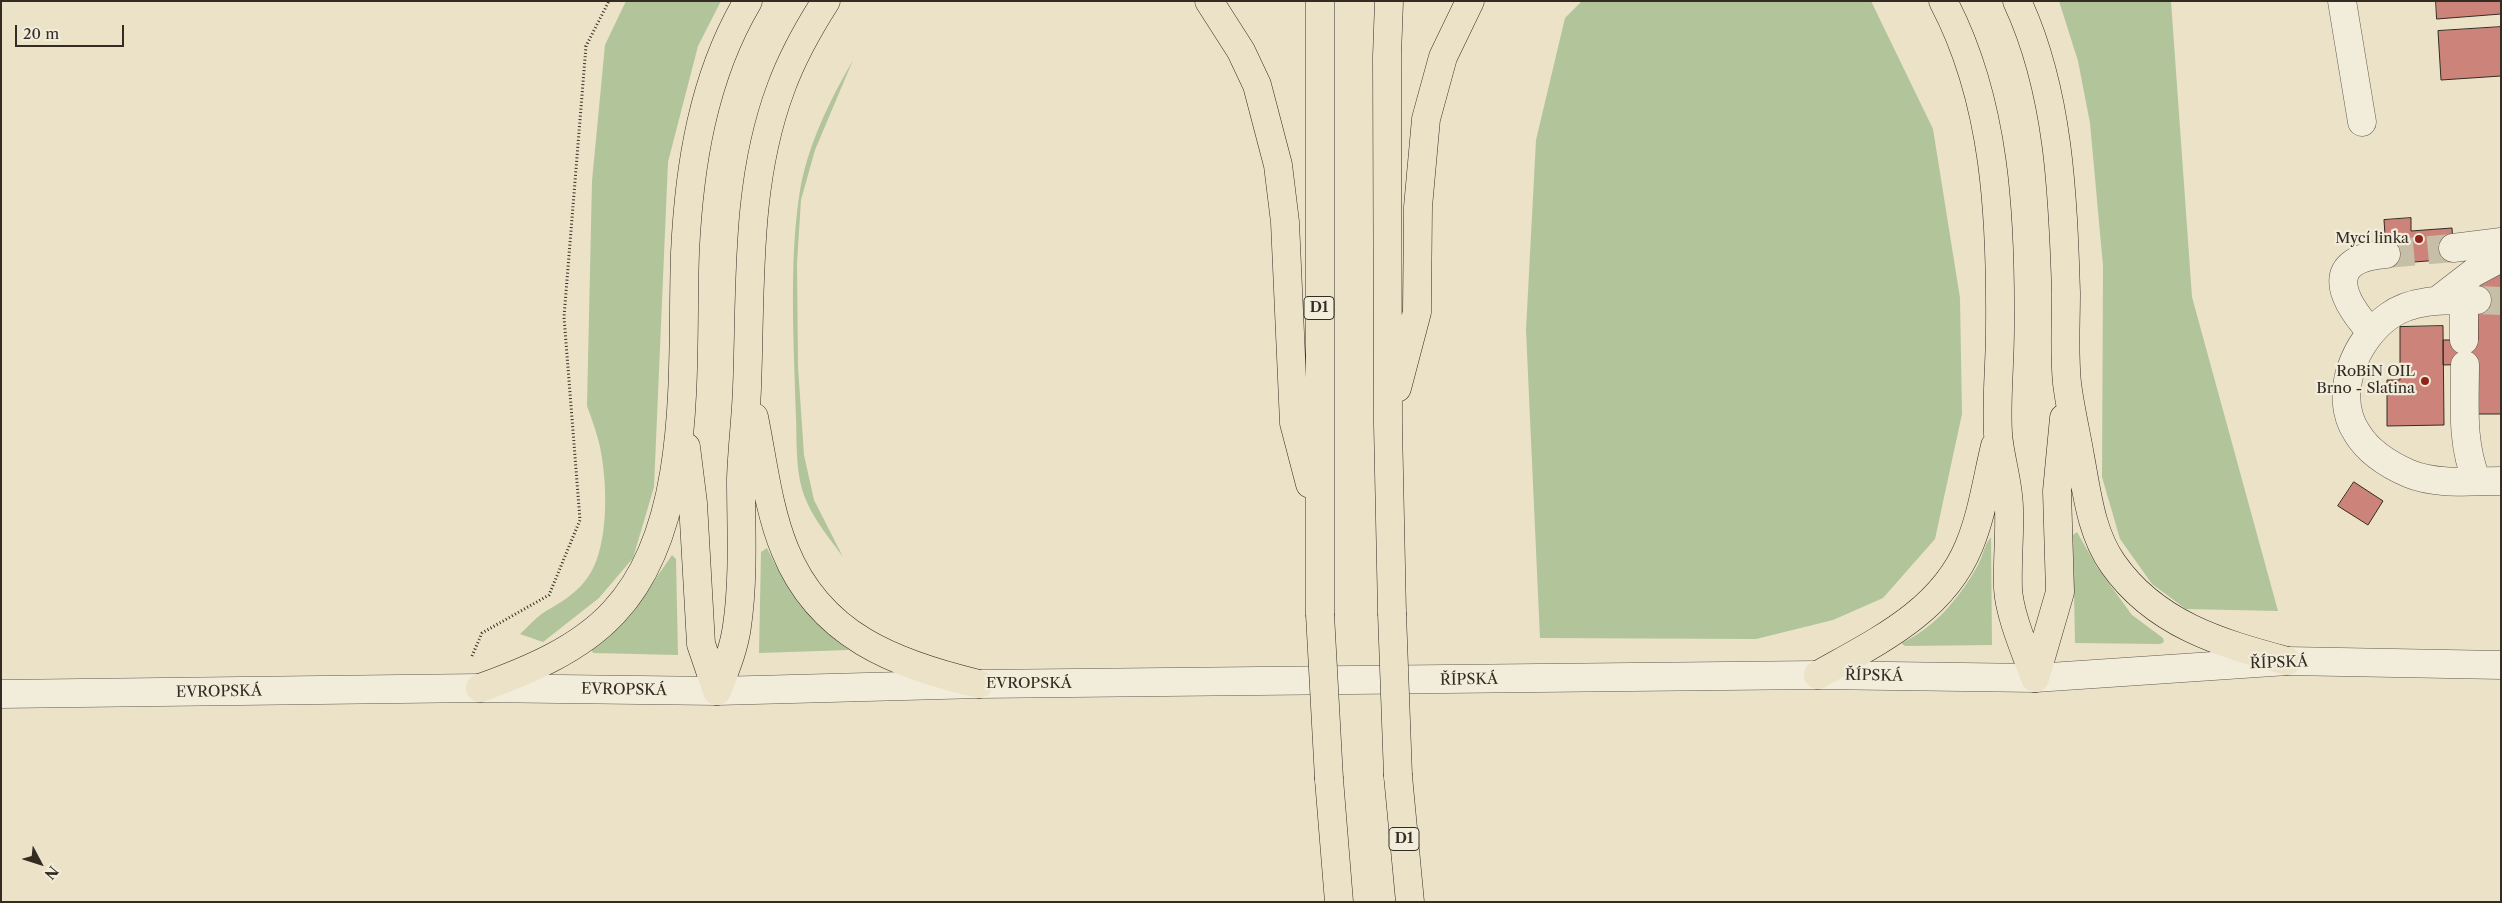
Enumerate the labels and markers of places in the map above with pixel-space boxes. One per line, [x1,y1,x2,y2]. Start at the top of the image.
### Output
place label: Mycí linka [2335,230,2409,248]
marker: Mycí linka [2413,233,2425,245]
place label: RoBiN OIL Brno - Slatina [2316,363,2415,398]
marker: RoBiN OIL Brno - Slatina [2419,375,2431,387]

